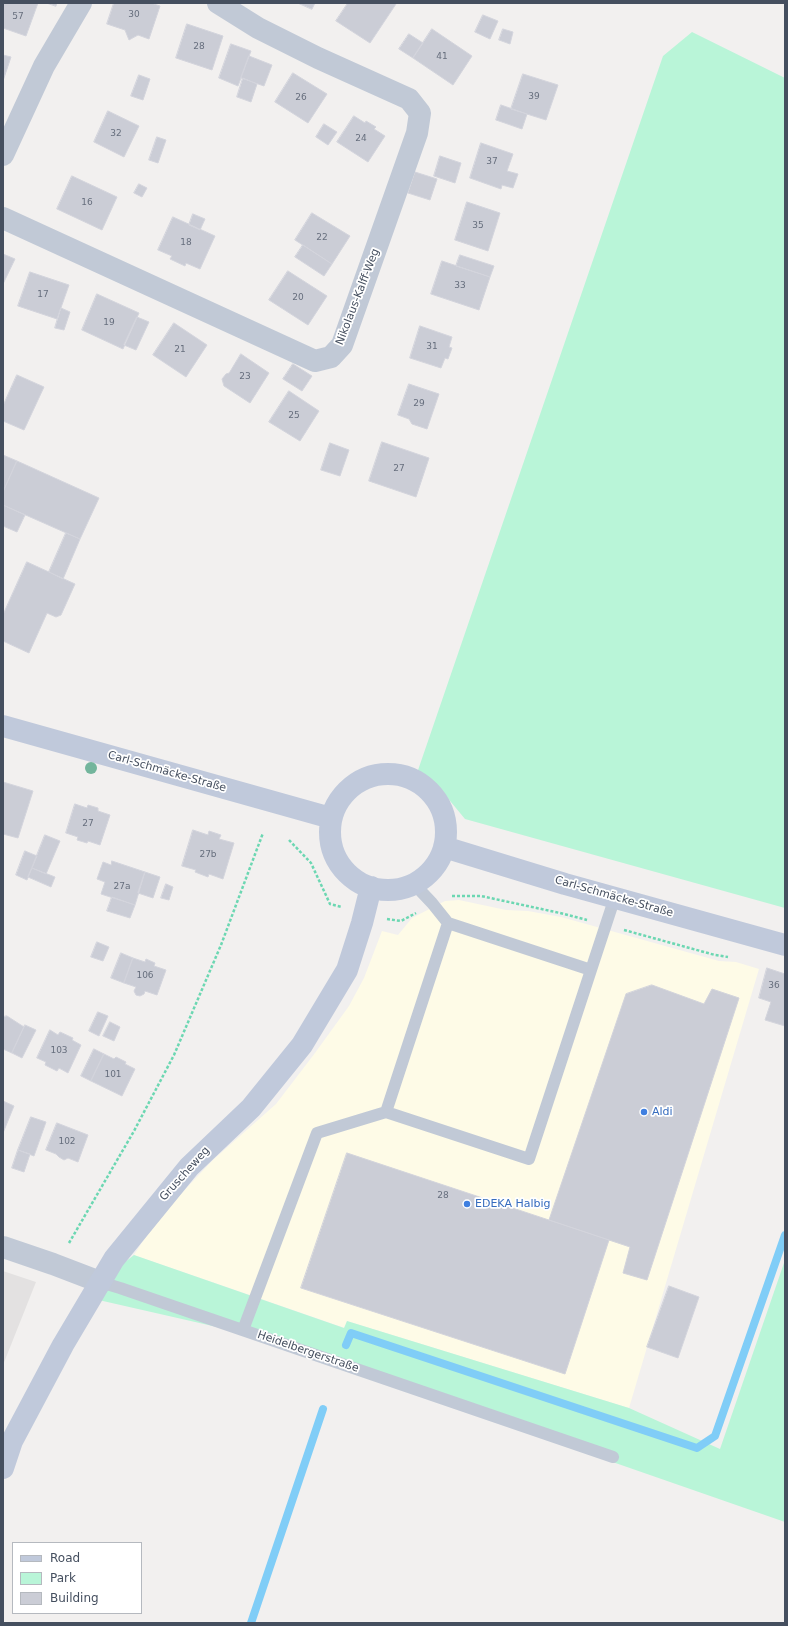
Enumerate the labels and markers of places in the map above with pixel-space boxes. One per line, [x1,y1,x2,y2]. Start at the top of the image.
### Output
place label: Aldi [652,1105,673,1119]
marker: Aldi [639,1107,649,1117]
place label: EDEKA Halbig [475,1197,551,1211]
marker: EDEKA Halbig [462,1199,472,1209]

